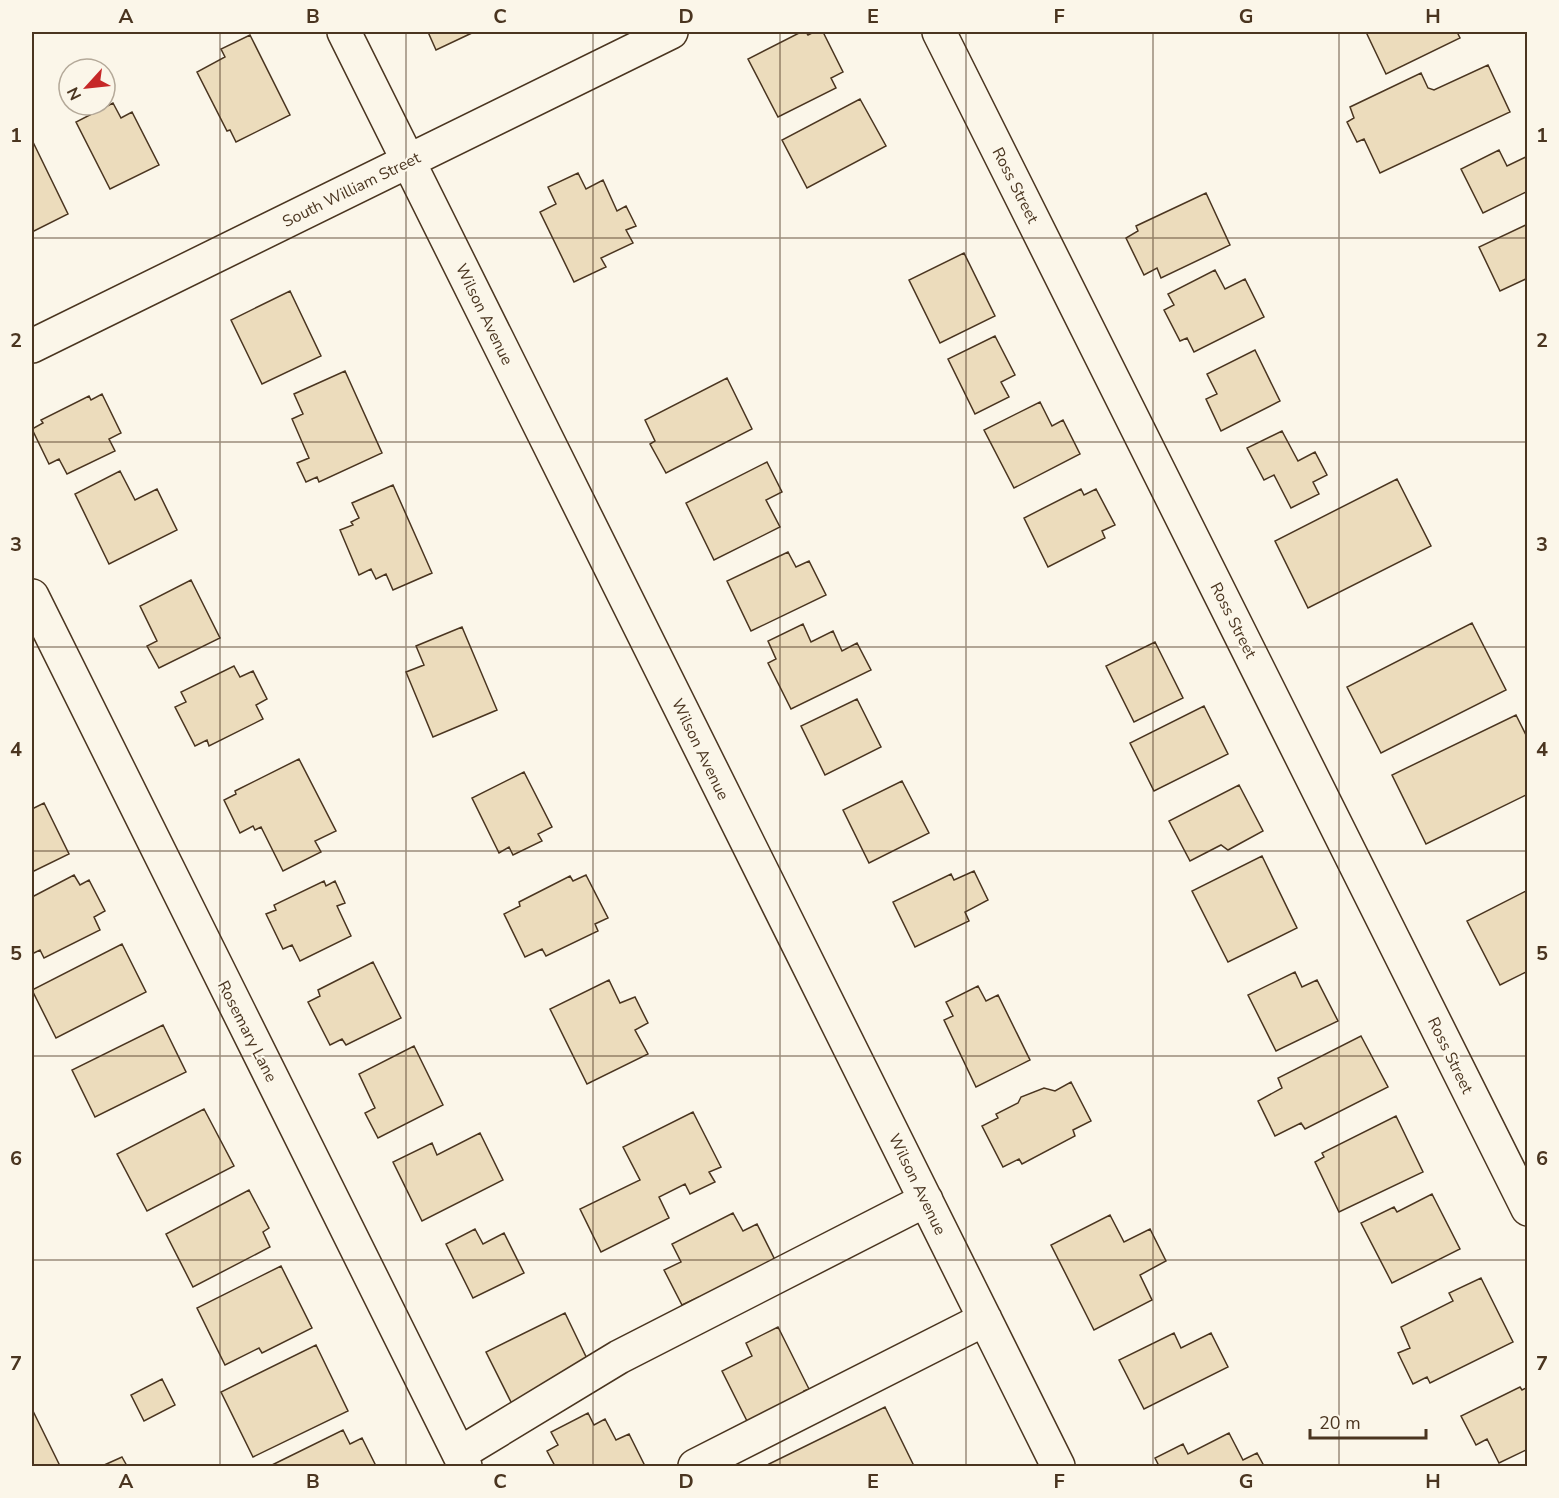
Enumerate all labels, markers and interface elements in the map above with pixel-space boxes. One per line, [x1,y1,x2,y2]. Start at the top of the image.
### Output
text: A [119,3,134,30]
text: B [306,3,320,30]
text: C [493,3,507,30]
text: D [678,3,694,30]
text: E [867,3,879,30]
text: F [1053,3,1065,30]
text: G [1239,3,1253,30]
text: H [1425,3,1441,30]
north arrow [57,57,117,117]
text: N [62,83,87,104]
text: 1 [10,122,22,149]
text: 1 [1536,122,1548,149]
street label: Ross Street [987,144,1044,228]
street label: South William Street [279,147,424,233]
street label: Wilson Avenue [450,260,518,369]
text: 2 [10,327,22,354]
text: 2 [1536,327,1548,354]
text: 3 [10,531,22,558]
text: 3 [1536,531,1548,558]
street label: Ross Street [1205,579,1262,663]
street label: Wilson Avenue [666,695,734,804]
text: 4 [10,736,22,763]
text: 4 [1536,736,1548,763]
text: 5 [10,940,22,967]
text: 5 [1536,940,1548,967]
street label: Rosemary Lane [212,977,282,1086]
street label: Ross Street [1422,1014,1478,1098]
street label: Wilson Avenue [883,1130,951,1239]
text: 6 [10,1145,22,1172]
text: 6 [1536,1145,1548,1172]
text: 7 [10,1350,22,1377]
text: 7 [1536,1350,1548,1377]
scale bar [1310,1402,1426,1440]
text: 20 m [1319,1411,1361,1435]
text: A [119,1468,134,1495]
text: B [306,1468,320,1495]
text: C [493,1468,507,1495]
text: D [678,1468,694,1495]
text: E [867,1468,879,1495]
text: F [1053,1468,1065,1495]
text: G [1239,1468,1253,1495]
text: H [1425,1468,1441,1495]

